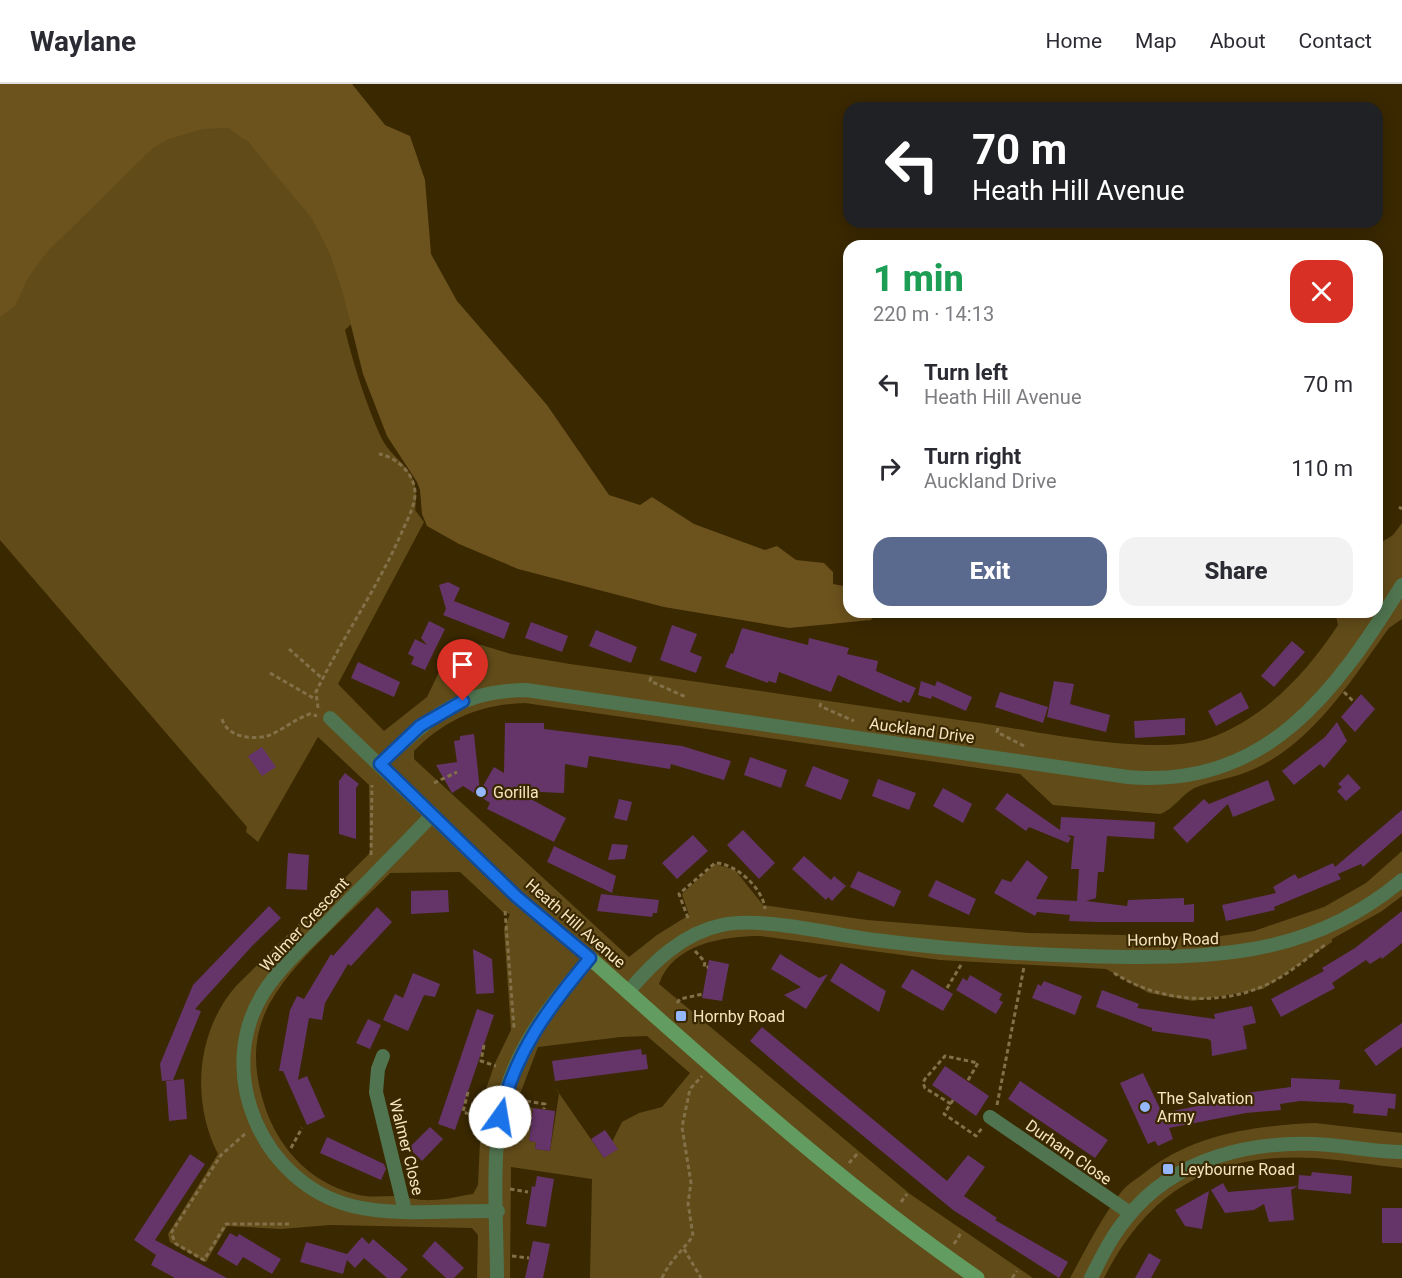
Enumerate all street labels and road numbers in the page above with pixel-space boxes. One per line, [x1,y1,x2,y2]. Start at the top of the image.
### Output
street label: Auckland Drive [868,714,976,747]
street label: Walmer Crescent [256,873,353,975]
street label: Heath Hill Avenue [522,875,629,972]
street label: Hornby Road [1127,929,1219,950]
street label: Walmer Close [385,1097,428,1197]
street label: Durham Close [1022,1116,1115,1189]

